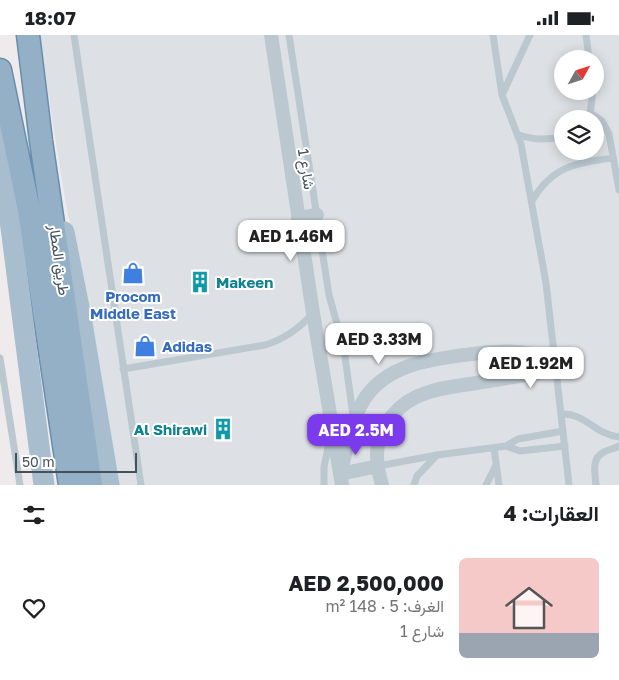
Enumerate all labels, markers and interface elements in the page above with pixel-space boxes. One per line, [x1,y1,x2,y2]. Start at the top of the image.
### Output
text: 18:07 [25,6,76,29]
north arrow [554,50,604,100]
map controls [554,50,604,160]
button: layers [554,110,604,160]
street label: شارع 1 [292,147,319,191]
pin: AED 1.46M [234,219,348,262]
street label: طريق المطار [44,223,74,297]
text: AED 1.46M [249,226,333,246]
shop icon: Procom Middle East [120,260,146,286]
building icon: Makeen [187,269,213,295]
place label: Makeen [216,273,273,291]
place label: Procom Middle East [90,287,176,322]
pin: AED 3.33M [322,323,436,365]
text: AED 3.33M [336,329,422,349]
shop icon: Adidas [132,333,158,359]
place label: Adidas [162,337,212,355]
pin: AED 1.92M [474,347,588,389]
text: AED 1.92M [489,353,573,373]
pin: AED 2.5M [304,413,408,456]
building icon: Al Shirawi [210,416,236,442]
place label: Al Shirawi [134,420,207,438]
text: AED 2.5M [318,420,394,440]
scale bar [15,450,138,473]
text: 50 m [22,453,55,470]
text: العقارات: 4 [504,500,599,526]
icon: filters [20,501,48,529]
text: AED 2,500,000 [288,570,444,596]
icon: home [499,578,559,638]
icon: heart [20,594,48,622]
text: الغرف: 5 · 148 m² [325,596,444,616]
text: شارع 1 [400,621,444,641]

